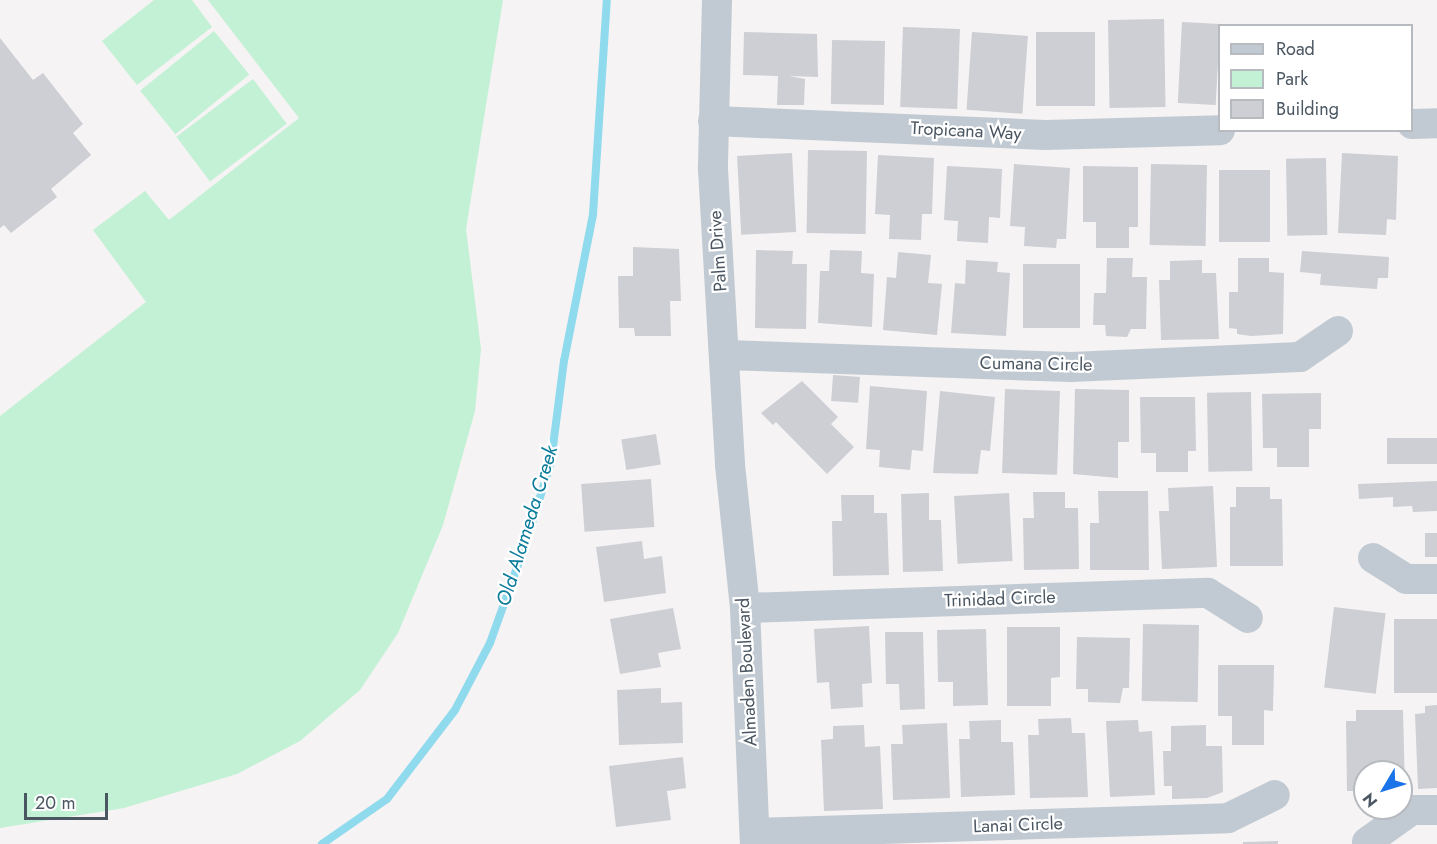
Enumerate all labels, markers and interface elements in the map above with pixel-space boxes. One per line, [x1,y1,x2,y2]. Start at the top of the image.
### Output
legend [1218,24,1413,132]
text: Road [1276,36,1315,62]
text: Park [1276,66,1308,92]
text: Building [1276,96,1339,122]
street label: Tropicana Way [910,117,1022,145]
street label: Palm Drive [704,210,732,292]
street label: Cumana Circle [979,352,1093,376]
water label: Old Alameda Creek [491,443,563,609]
street label: Trinidad Circle [944,586,1056,612]
street label: Almaden Boulevard [732,597,762,747]
north arrow [1353,760,1413,820]
scale bar [27,781,111,819]
text: N [1357,788,1383,812]
text: 20 m [35,790,75,816]
street label: Lanai Circle [973,813,1063,837]

